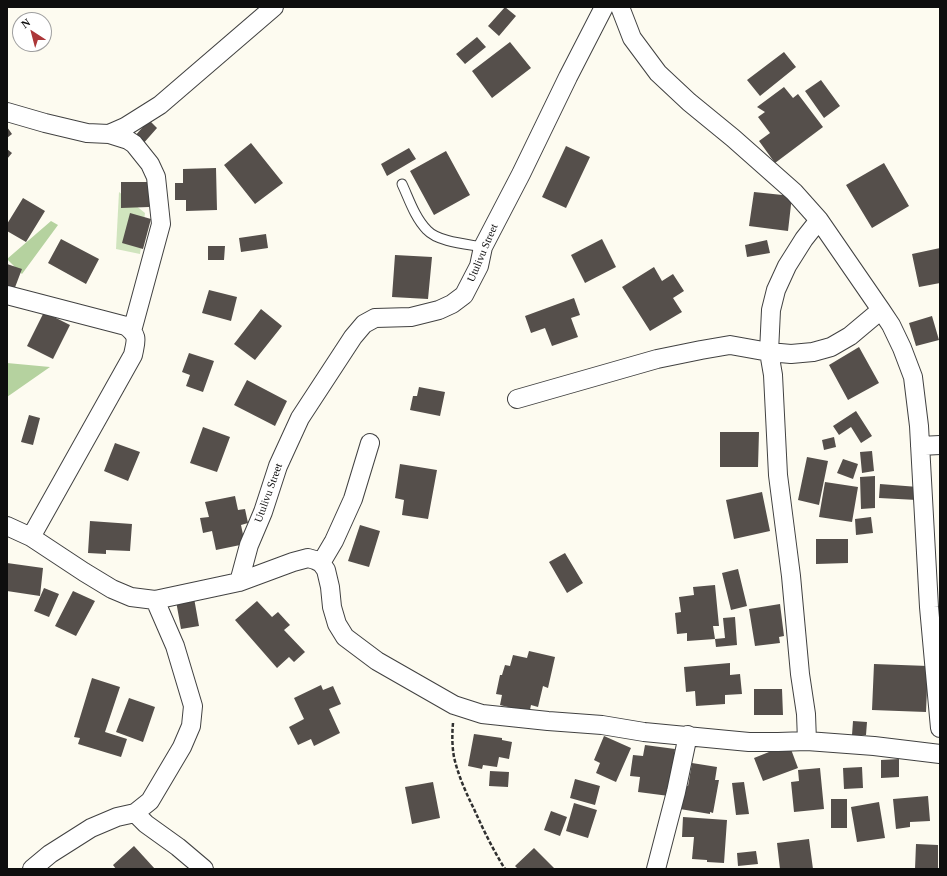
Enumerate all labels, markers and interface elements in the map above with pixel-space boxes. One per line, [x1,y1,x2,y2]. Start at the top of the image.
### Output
north arrow [12,12,52,52]
text: N [19,16,32,30]
street label: Utulivu Street [465,222,501,284]
street label: Utulivu Street [252,462,286,524]

